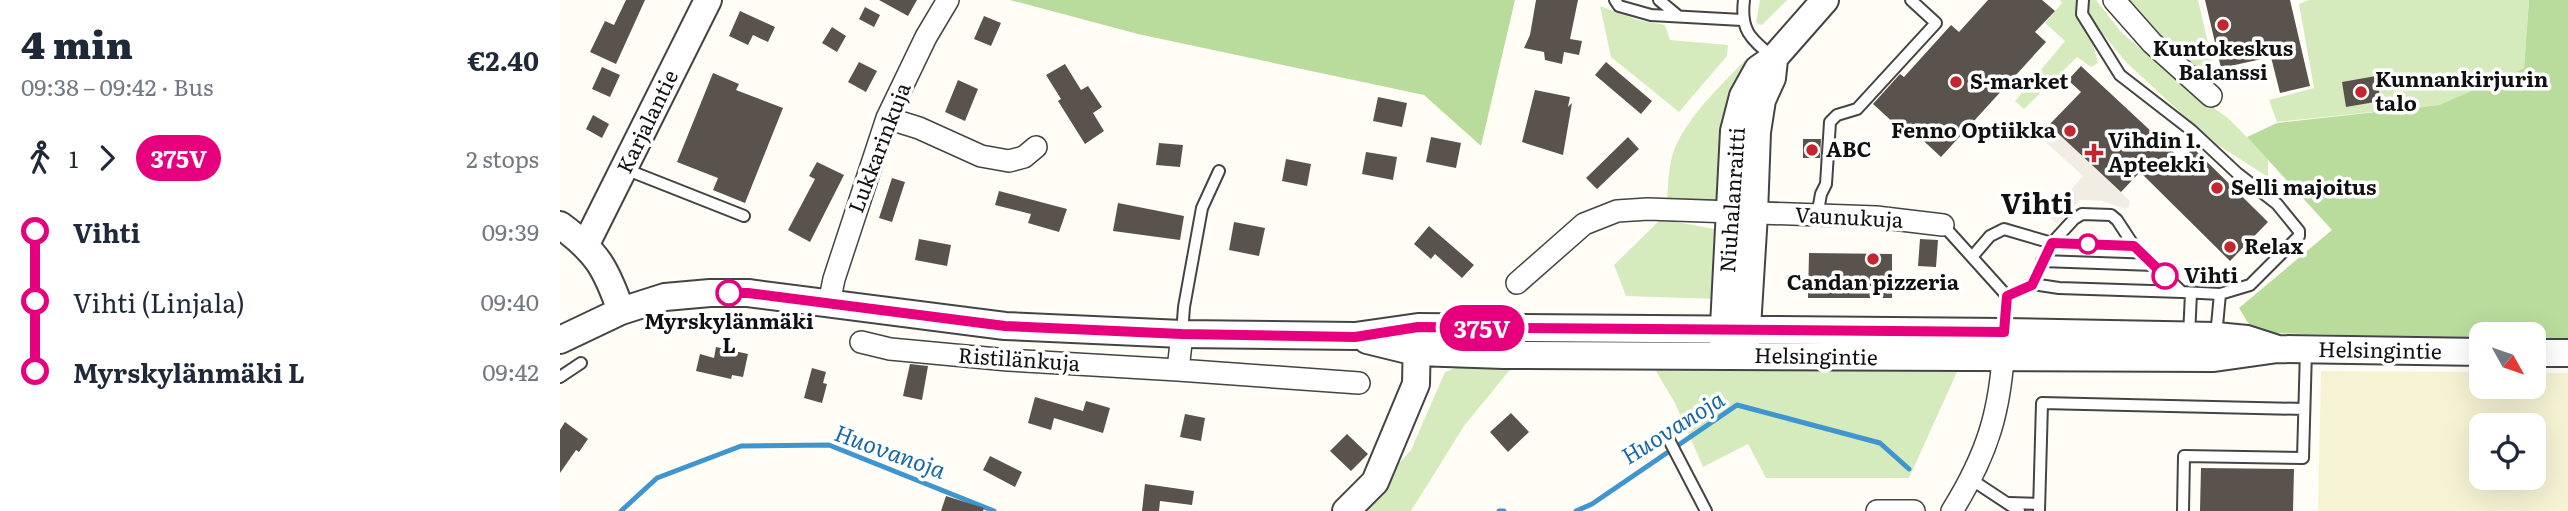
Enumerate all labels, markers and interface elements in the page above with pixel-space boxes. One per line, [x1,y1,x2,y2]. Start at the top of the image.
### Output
text: 4 min [21,14,133,71]
marker: Kuntokeskus Balanssi [2215,17,2231,33]
place label: Kuntokeskus Balanssi [2153,31,2293,86]
text: €2.40 [467,40,539,79]
place label: Kunnankirjurin talo [2375,62,2549,117]
street label: Karjalantie [607,64,684,178]
place label: S-market [1970,64,2069,95]
text: 09:38 – 09:42 · Bus [21,69,213,103]
marker: S-market [1948,74,1964,90]
street label: Lukkarinkuja [839,77,917,217]
marker: Kunnankirjurin talo [2353,84,2369,100]
place label: Fenno Optiikka [1891,113,2057,144]
marker: Fenno Optiikka [2062,123,2078,139]
place label: Vihdin 1. Apteekki [2108,123,2206,178]
street label: Niuhalanraitti [1710,126,1751,274]
place label: ABC [1826,132,1871,163]
icon: walk [21,139,59,177]
icon: forward [88,139,126,177]
text: 375V [150,140,207,175]
text: 1 [69,141,78,175]
text: 2 stops [466,141,539,175]
marker: ABC [1804,142,1820,158]
marker: Vihdin 1. Apteekki [2086,145,2102,161]
place label: Selli majoitus [2231,170,2377,201]
marker: Selli majoitus [2209,180,2225,196]
district label: Vihti [2001,181,2073,223]
street label: Vaunukuja [1794,197,1905,234]
text: Vihti [73,212,140,251]
text: 09:39 [482,214,539,248]
place label: Relax [2244,229,2304,260]
unlabelled marker [2078,234,2098,254]
marker: Relax [2222,239,2238,255]
marker: Candan pizzeria [1865,251,1881,267]
place label: Vihti [2184,258,2239,289]
marker: Vihti [2152,263,2178,289]
place label: Candan pizzeria [1787,265,1960,296]
marker: Myrskylänmäki L [716,280,742,306]
text: Vihti (Linjala) [73,282,245,321]
text: 09:40 [481,284,539,318]
place label: Myrskylänmäki L [644,304,814,359]
line badge: 375V [1433,305,1531,351]
text: 375V [1454,310,1510,345]
north arrow [2469,322,2546,399]
map controls [2469,322,2546,490]
street label: Helsingintie [2318,332,2442,365]
street label: Ristilänkuja [957,338,1082,377]
street label: Helsingintie [1754,338,1878,371]
text: Myrskylänmäki L [73,352,305,391]
text: 09:42 [482,354,539,388]
water label: Huovanoja [1614,381,1730,471]
button: locate [2469,413,2546,490]
water label: Huovanoja [830,414,951,486]

